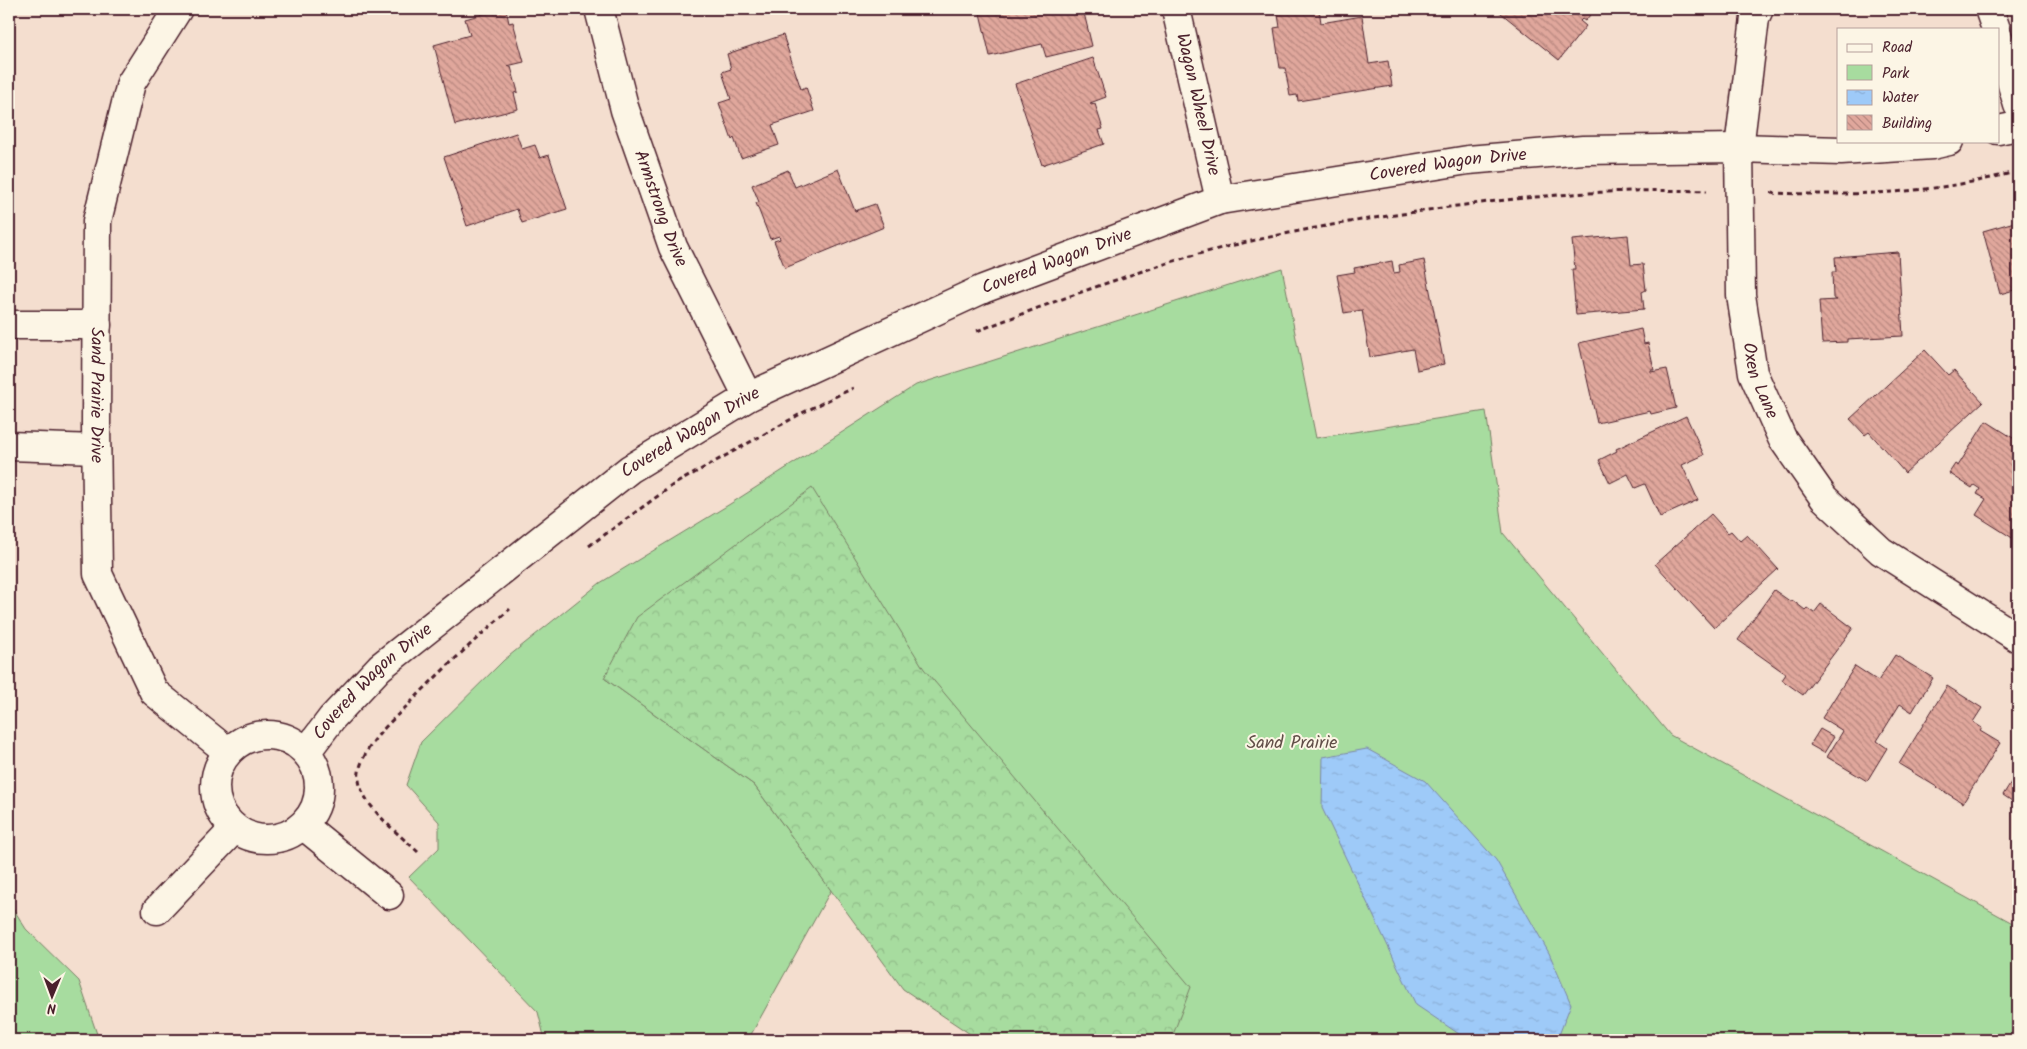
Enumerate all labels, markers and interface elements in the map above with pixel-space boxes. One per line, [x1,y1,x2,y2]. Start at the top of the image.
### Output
legend [1837,28,2000,142]
street label: Wagon Wheel Drive [1168,30,1228,179]
text: Road [1882,36,1913,60]
text: Park [1882,62,1910,86]
text: Water [1882,86,1919,110]
text: Building [1882,112,1932,136]
street label: Covered Wagon Drive [1367,140,1528,190]
street label: Armstrong Drive [626,146,695,272]
street label: Covered Wagon Drive [977,220,1136,303]
street label: Sand Prairie Drive [81,327,111,463]
street label: Oxen Lane [1734,341,1786,424]
street label: Covered Wagon Drive [614,379,765,486]
street label: Covered Wagon Drive [306,616,439,746]
park label: Sand Prairie [1247,729,1337,758]
north arrow [28,972,78,1022]
text: N [47,997,56,1019]

